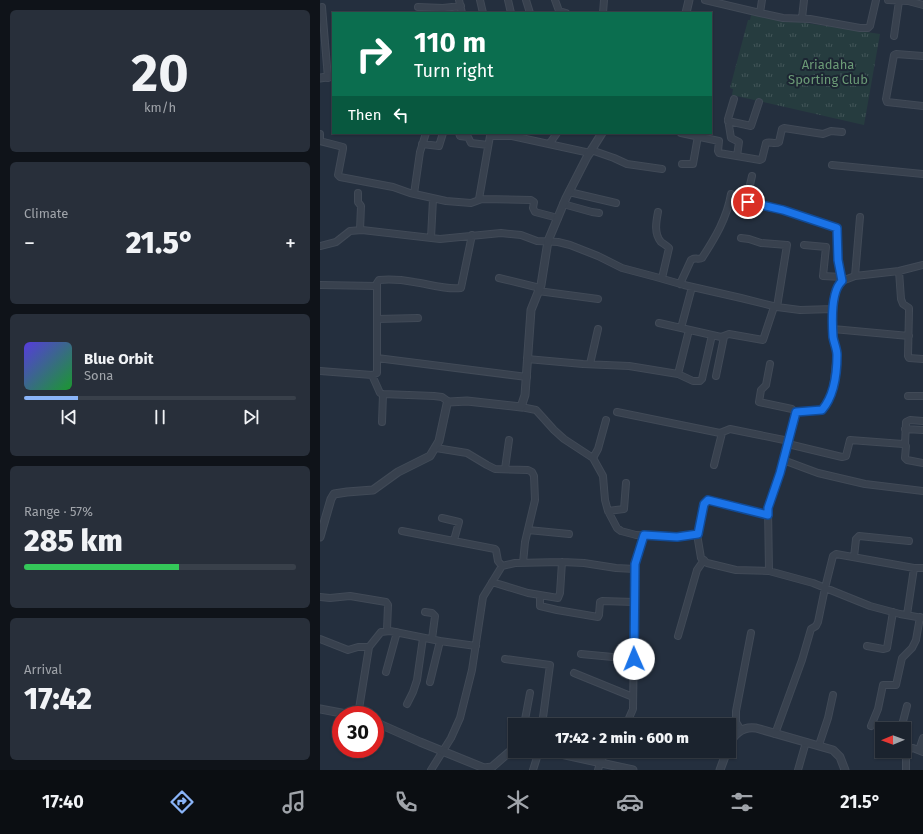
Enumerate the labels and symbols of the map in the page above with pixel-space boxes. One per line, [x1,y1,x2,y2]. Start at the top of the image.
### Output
park label: Ariadaha Sporting Club [788,57,868,87]
pin [731,185,765,219]
position arrow [613,638,655,680]
speed limit sign: 30 [332,706,384,758]
north arrow [875,722,911,758]

